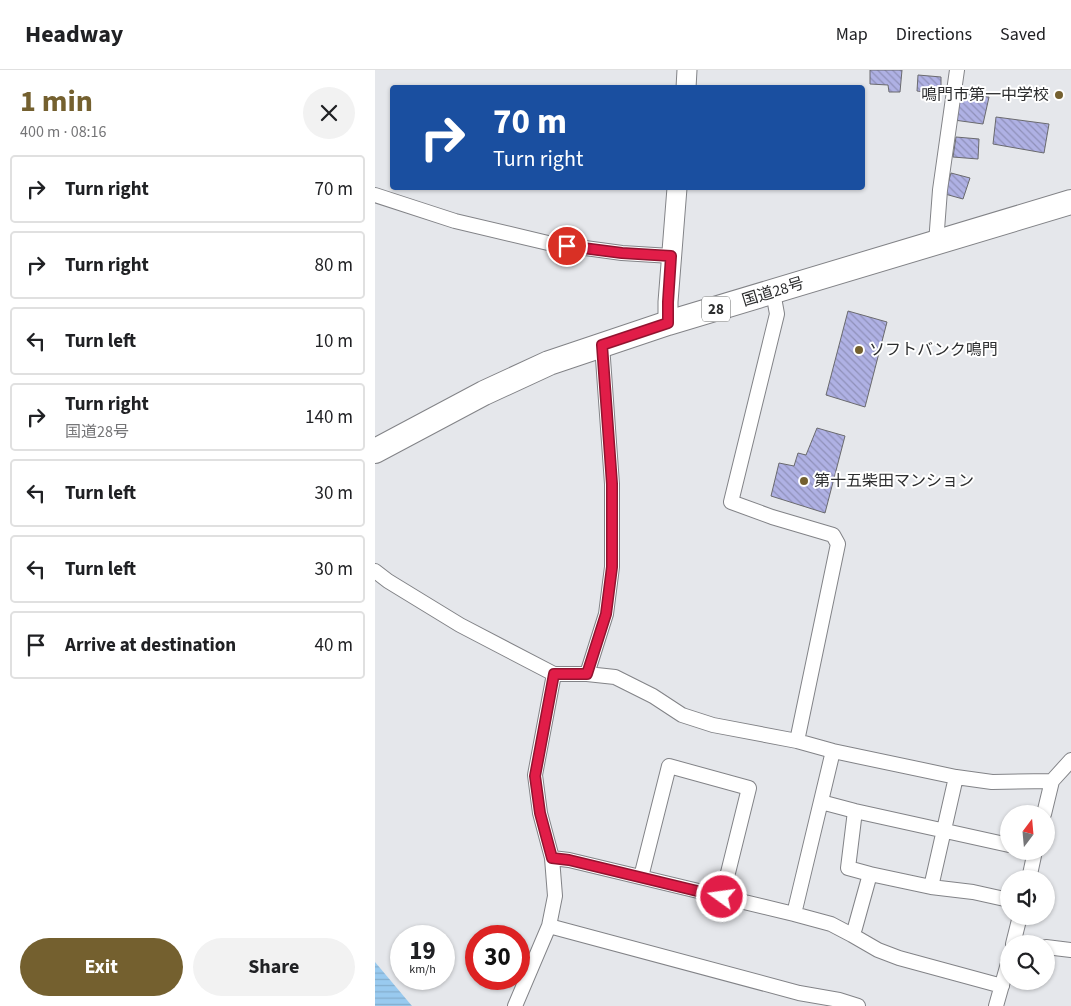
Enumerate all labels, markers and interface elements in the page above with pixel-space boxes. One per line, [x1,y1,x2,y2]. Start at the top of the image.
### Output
text: Headway [25,17,123,52]
text: Map [836,22,868,47]
text: Directions [896,22,972,47]
text: Saved [1000,22,1046,47]
text: 1 min [20,80,93,123]
place label: 鳴門市第一中学校 [921,84,1049,106]
button: close [303,87,355,139]
marker: 鳴門市第一中学校 [1053,89,1065,101]
text: 70 m [493,97,567,147]
icon: right [410,105,475,170]
text: 400 m · 08:16 [20,121,107,143]
text: Turn right [493,143,583,175]
icon: right [22,175,50,203]
text: Turn right [65,176,149,203]
text: 70 m [315,176,353,203]
pin [546,225,588,267]
icon: arrive [553,232,581,260]
icon: right [22,251,50,279]
text: Turn right [65,252,149,279]
text: 80 m [315,252,353,279]
street label: 国道28号 [739,272,807,312]
road number: 28 [702,296,730,322]
icon: left [22,327,50,355]
text: Turn left [65,328,136,355]
text: 10 m [315,328,353,355]
place label: ソフトバンク鳴門 [869,339,998,361]
marker: ソフトバンク鳴門 [853,344,865,356]
text: Turn right [65,391,149,418]
icon: right [22,403,50,431]
text: 140 m [305,404,353,431]
text: 国道28号 [65,421,129,443]
place label: 第十五柴田マンション [814,470,974,492]
marker: 第十五柴田マンション [798,475,810,487]
icon: left [22,479,50,507]
text: Turn left [65,480,136,507]
text: 30 m [315,480,353,507]
icon: left [22,555,50,583]
text: Turn left [65,556,136,583]
text: 30 m [315,556,353,583]
icon: arrive [22,631,50,659]
text: Arrive at destination [65,632,236,659]
text: 40 m [315,632,353,659]
north arrow [1000,805,1055,860]
map controls [1000,805,1055,990]
position arrow [695,870,747,922]
button: sound [1000,870,1055,925]
speed limit sign: 30 [465,925,530,990]
text: 19 [409,933,436,969]
button: search [1000,935,1055,990]
button: Exit [20,938,183,996]
button: Share [193,938,355,996]
text: km/h [409,961,436,978]

